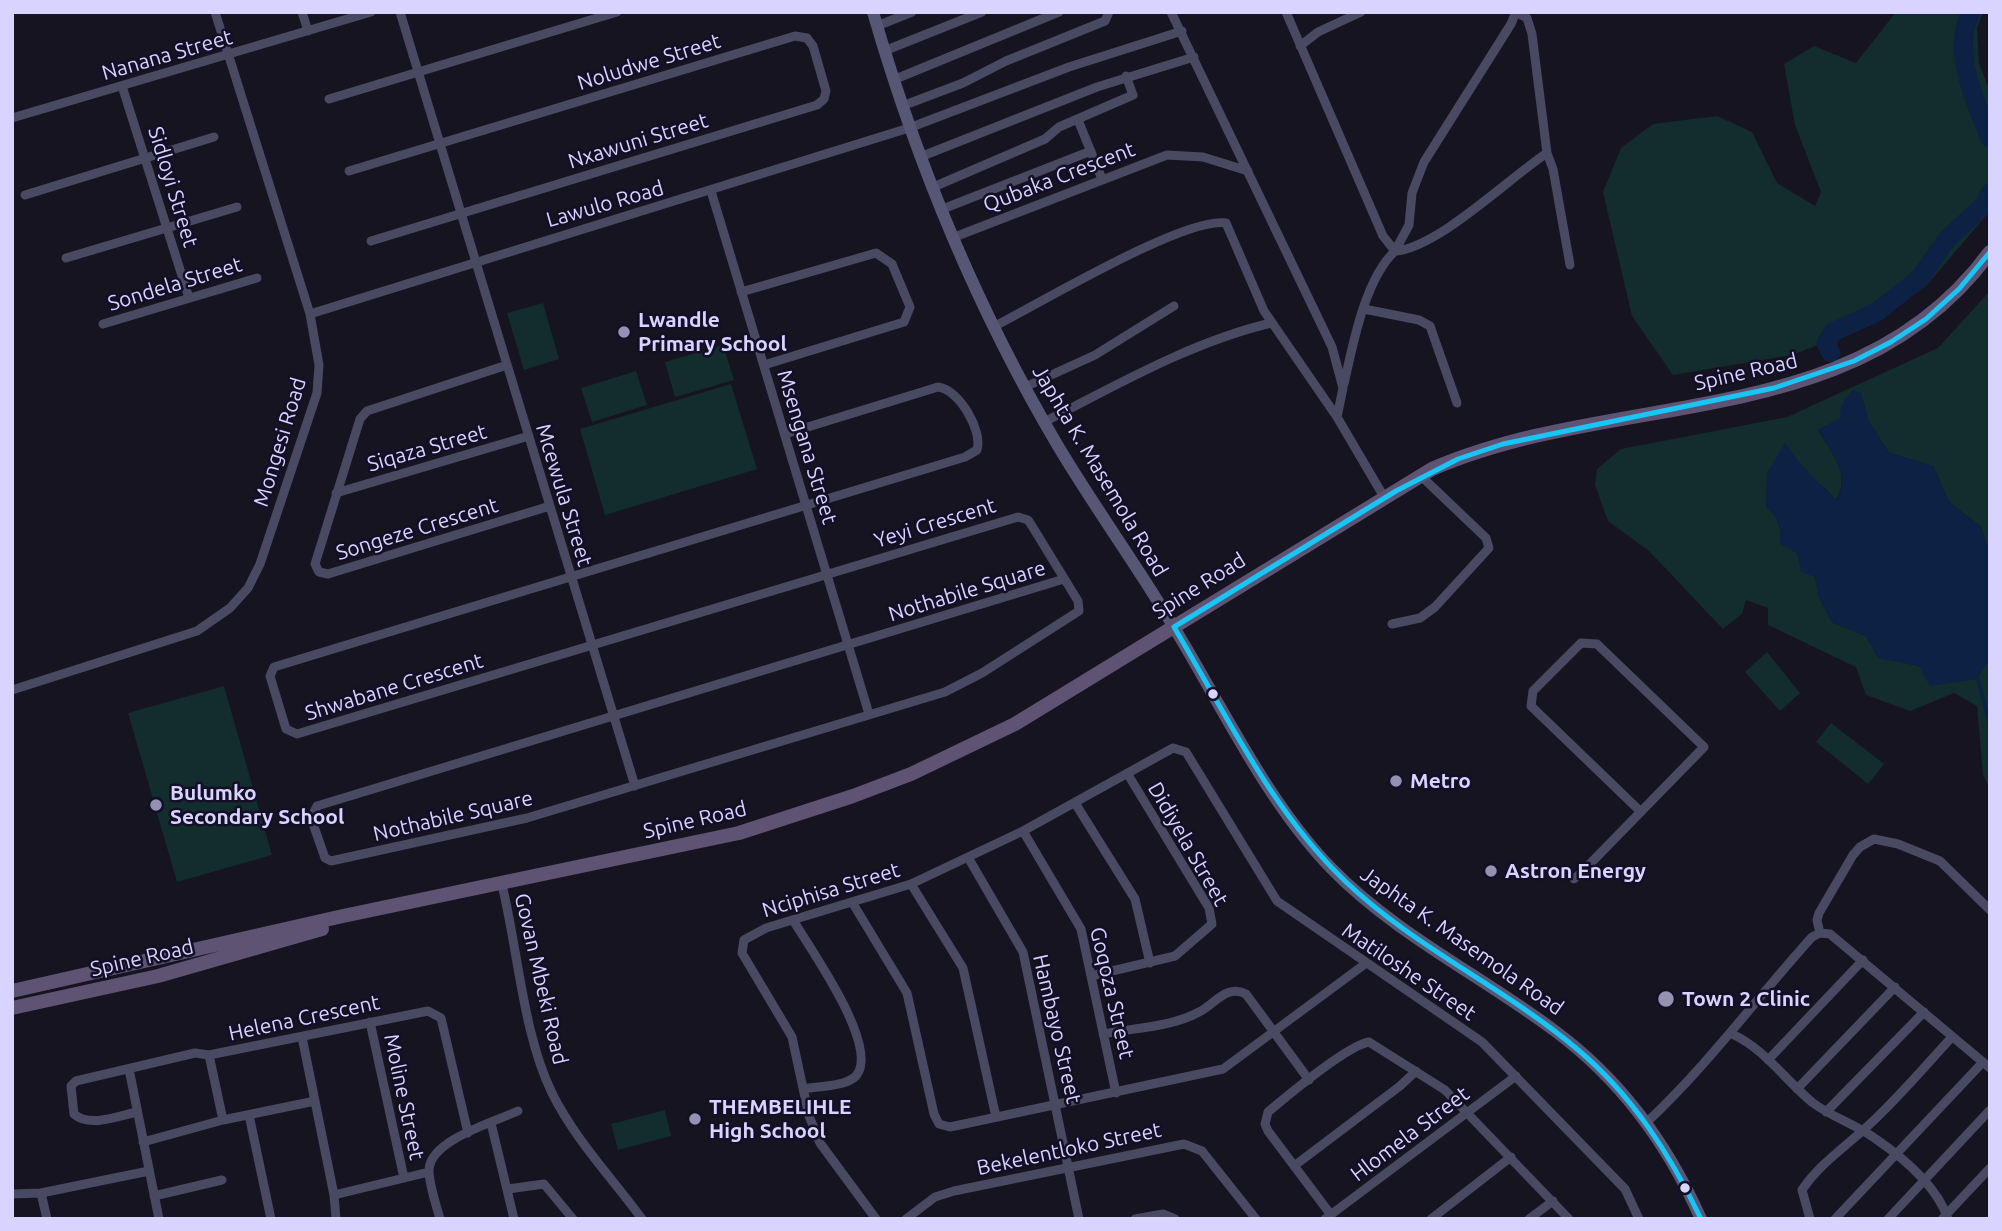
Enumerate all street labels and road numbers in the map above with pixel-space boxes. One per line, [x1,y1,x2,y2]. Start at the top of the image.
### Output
street label: Nanana Street [99,24,235,86]
street label: Noludwe Street [574,28,724,96]
street label: Nxawuni Street [565,108,711,174]
street label: Sidloyi Street [143,124,203,250]
street label: Qubaka Crescent [980,136,1138,218]
street label: Lawulo Road [543,175,667,233]
street label: Sondela Street [105,252,245,316]
street label: Spine Road [1692,348,1800,396]
street label: Japhta K. Masemola Road [1027,361,1173,581]
street label: Msengana Street [772,367,842,527]
street label: Mongesi Road [248,374,312,510]
street label: Siqaza Street [364,419,490,477]
street label: Mcewula Street [530,421,598,569]
street label: Songeze Crescent [333,492,501,566]
street label: Yeyi Crescent [871,493,999,553]
street label: Spine Road [1148,547,1250,625]
street label: Nothabile Square [885,555,1049,627]
street label: Shwabane Crescent [302,648,486,726]
street label: Didiyela Street [1142,778,1234,910]
street label: Nothabile Square [371,785,535,847]
street label: Spine Road [641,796,749,844]
street label: Nciphisa Street [759,857,903,923]
street label: Japhta K. Masemola Road [1356,861,1568,1021]
street label: Govan Mbeki Road [509,891,573,1067]
street label: Matiloshe Street [1337,918,1481,1026]
street label: Goqoza Street [1085,925,1139,1061]
street label: Spine Road [88,934,196,982]
street label: Hambayo Street [1028,952,1086,1106]
street label: Helena Crescent [226,990,382,1046]
street label: Moline Street [378,1032,430,1162]
street label: Hlomela Street [1346,1081,1474,1187]
street label: Bekelentloko Street [975,1117,1163,1181]

